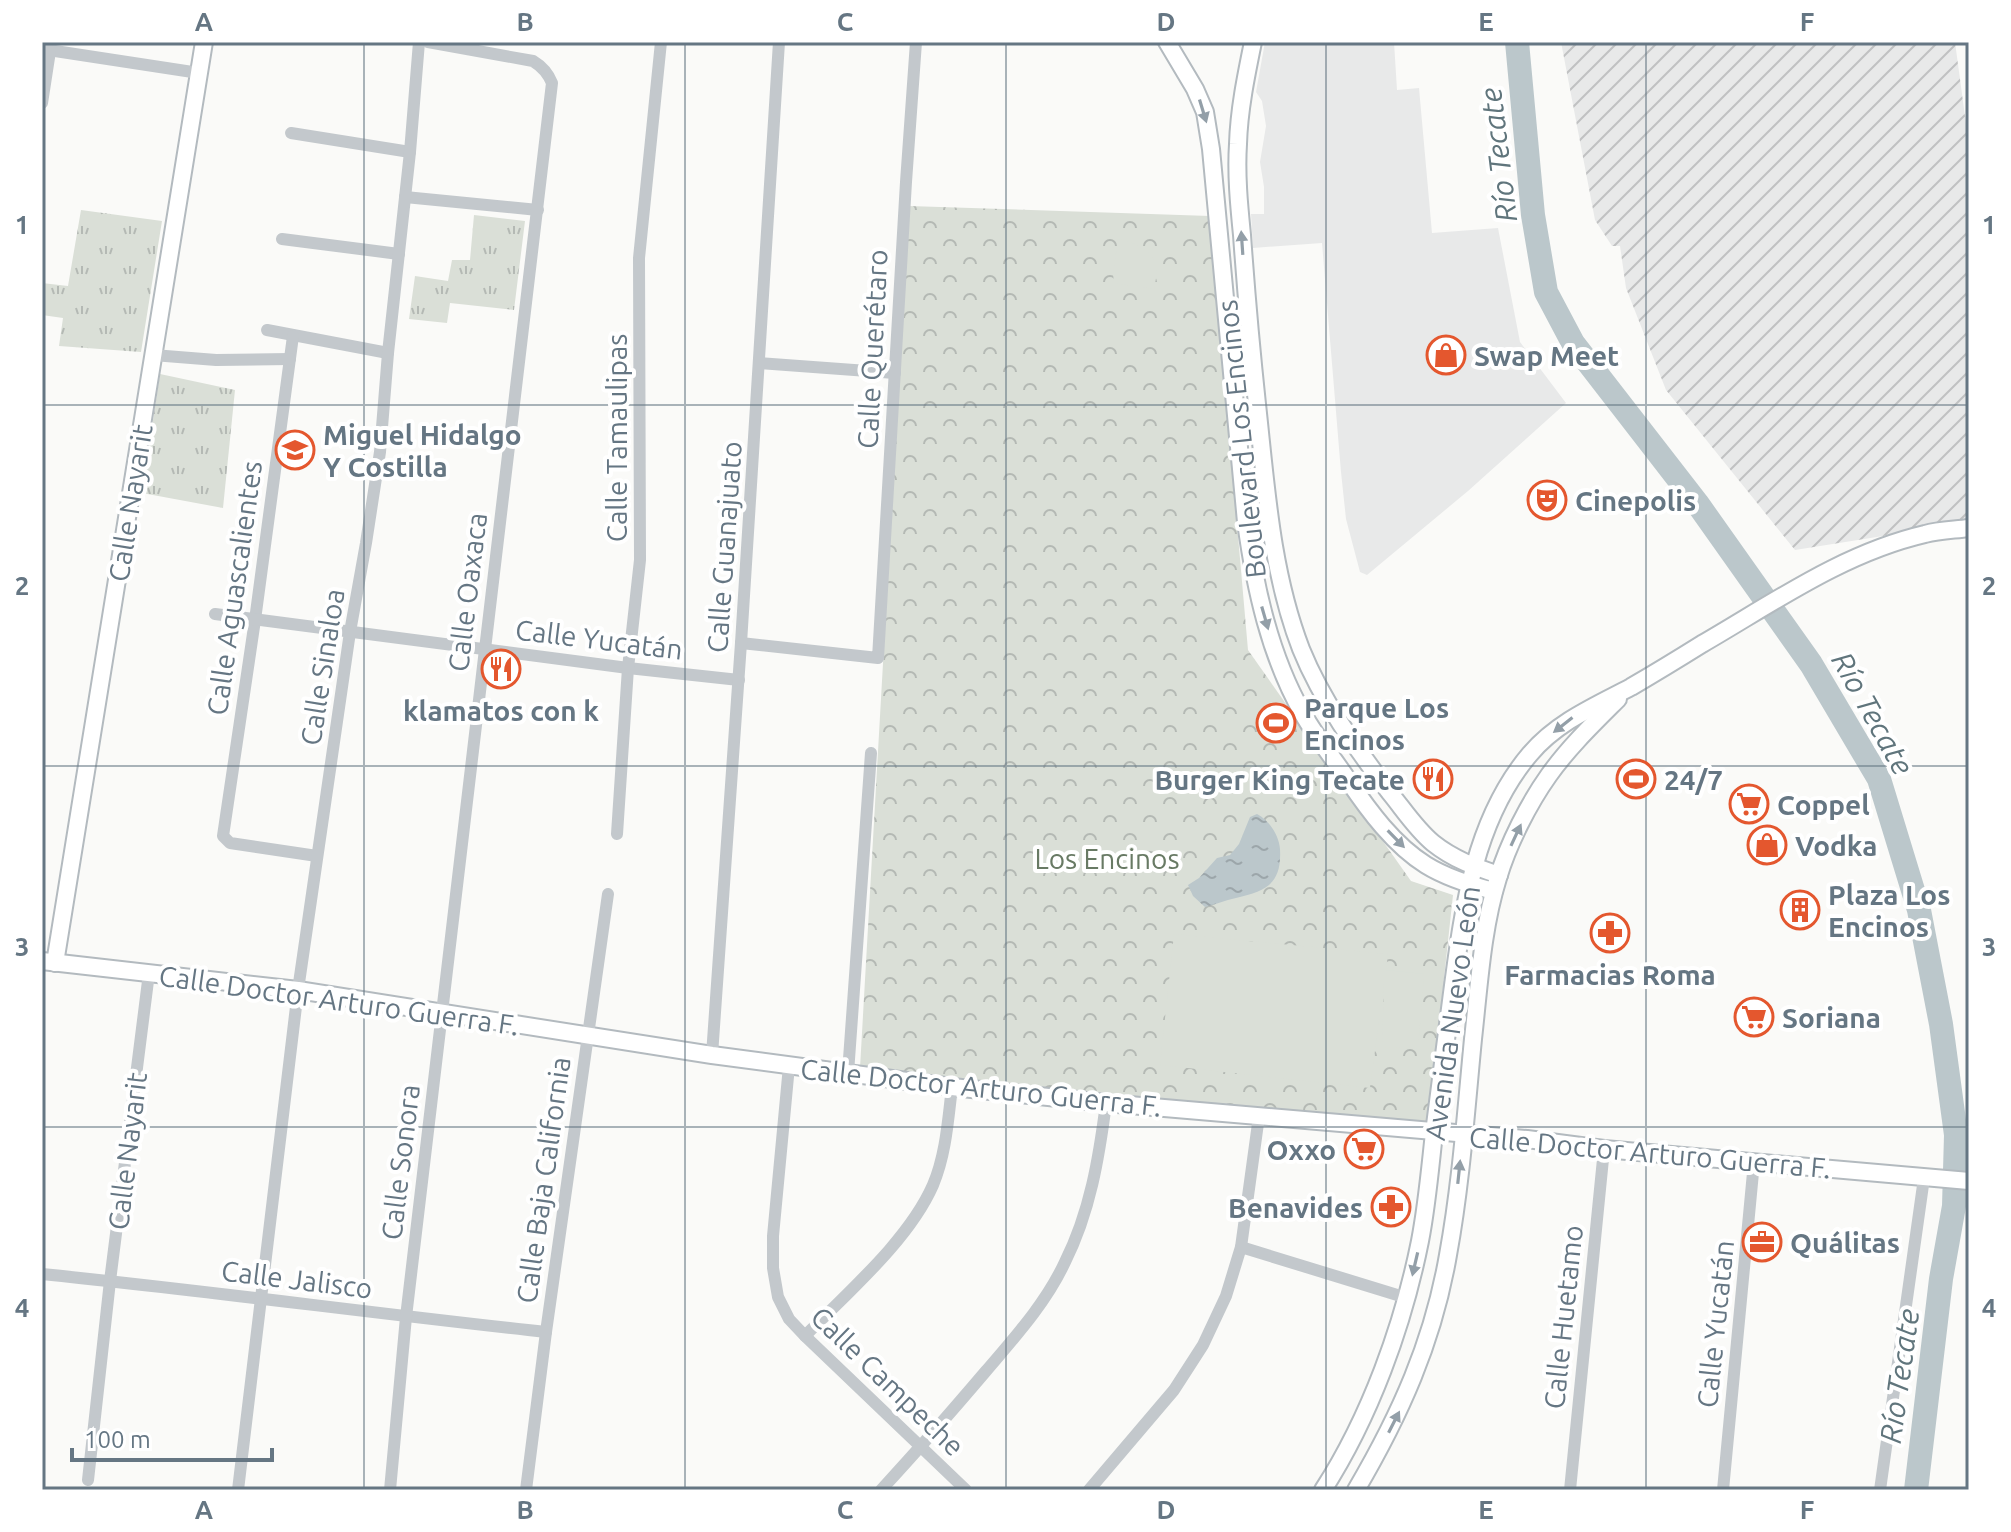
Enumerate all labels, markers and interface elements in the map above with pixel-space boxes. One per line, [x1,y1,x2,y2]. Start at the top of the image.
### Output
text: A [195,7,214,36]
text: B [516,7,534,36]
text: C [837,7,854,36]
text: D [1157,7,1175,36]
text: E [1478,7,1494,36]
text: F [1800,7,1814,36]
water label: Río Tecate [1473,86,1523,224]
one-way arrow [1197,99,1210,123]
text: 1 [15,210,29,239]
text: 1 [1982,210,1996,239]
one-way arrow [1235,230,1248,255]
street label: Calle Querétaro [851,248,893,450]
street label: Boulevard Los Encinos [1211,298,1271,580]
street label: Calle Tamaulipas [601,334,632,542]
shop icon: Swap Meet [1425,334,1467,376]
place label: Swap Meet [1474,340,1619,371]
place label: Miguel Hidalgo Y Costilla [323,419,522,482]
street label: Calle Nayarit [102,422,158,584]
school or university icon: Miguel Hidalgo Y Costilla [274,429,316,471]
street label: Calle Guanajuato [701,440,747,654]
street label: Calle Aguascalientes [201,459,267,717]
theatre icon: Cinepolis [1526,479,1568,521]
place label: Cinepolis [1575,485,1696,516]
street label: Calle Oaxaca [442,511,492,673]
text: 2 [15,571,29,600]
text: 2 [1982,571,1996,600]
street label: Calle Sinaloa [294,587,350,747]
one-way arrow [1259,607,1272,631]
street label: Calle Yucatán [514,613,684,665]
water label: Río Tecate [1825,646,1921,780]
restaurant icon: klamatos con k [480,648,522,690]
place label: Parque Los Encinos [1304,692,1449,755]
place label: klamatos con k [403,695,599,726]
sports icon: Parque Los Encinos [1255,702,1297,744]
one-way arrow [1553,716,1573,732]
restaurant icon: Burger King Tecate [1412,758,1454,800]
sports icon: 24/7 [1615,758,1657,800]
place label: Burger King Tecate [1155,764,1405,795]
place label: 24/7 [1664,764,1723,795]
supermarket icon: Coppel [1728,783,1770,825]
place label: Coppel [1777,789,1870,820]
one-way arrow [1509,823,1523,846]
shop icon: Vodka [1746,824,1788,866]
one-way arrow [1387,830,1405,849]
place label: Vodka [1795,830,1878,861]
park label: Los Encinos [1034,843,1180,874]
place label: Plaza Los Encinos [1828,879,1950,942]
street label: Avenida Nuevo León [1419,884,1485,1142]
building icon: Plaza Los Encinos [1779,889,1821,931]
pharmacy icon: Farmacias Roma [1589,912,1631,954]
text: 3 [15,932,29,961]
text: 3 [1982,932,1996,961]
street label: Calle Doctor Arturo Guerra F. [157,959,521,1041]
place label: Farmacias Roma [1504,959,1716,990]
supermarket icon: Soriana [1733,996,1775,1038]
place label: Soriana [1782,1002,1881,1033]
street label: Calle Doctor Arturo Guerra F. [799,1053,1163,1121]
street label: Calle Baja California [510,1055,576,1305]
street label: Calle Nayarit [102,1070,152,1232]
street label: Calle Sonora [375,1082,425,1242]
street label: Calle Doctor Arturo Guerra F. [1468,1121,1832,1183]
supermarket icon: Oxxo [1343,1128,1385,1170]
place label: Oxxo [1267,1134,1336,1165]
one-way arrow [1453,1159,1466,1184]
pharmacy icon: Benavides [1370,1186,1412,1228]
place label: Benavides [1228,1192,1363,1223]
office icon: Quálitas [1741,1221,1783,1263]
street label: Calle Huetamo [1538,1223,1588,1411]
place label: Quálitas [1790,1227,1900,1258]
street label: Calle Yucatán [1691,1239,1739,1409]
one-way arrow [1408,1252,1420,1277]
street label: Calle Jalisco [220,1254,374,1304]
text: 4 [15,1293,29,1322]
text: 4 [1982,1293,1996,1322]
street label: Calle Campeche [805,1300,971,1462]
water label: Río Tecate [1873,1307,1925,1445]
one-way arrow [1387,1410,1400,1433]
scale bar [72,1412,272,1462]
text: 100 m [84,1426,151,1453]
text: A [195,1495,214,1524]
text: B [516,1495,534,1524]
text: C [837,1495,854,1524]
text: D [1157,1495,1175,1524]
text: E [1478,1495,1494,1524]
text: F [1800,1495,1814,1524]

